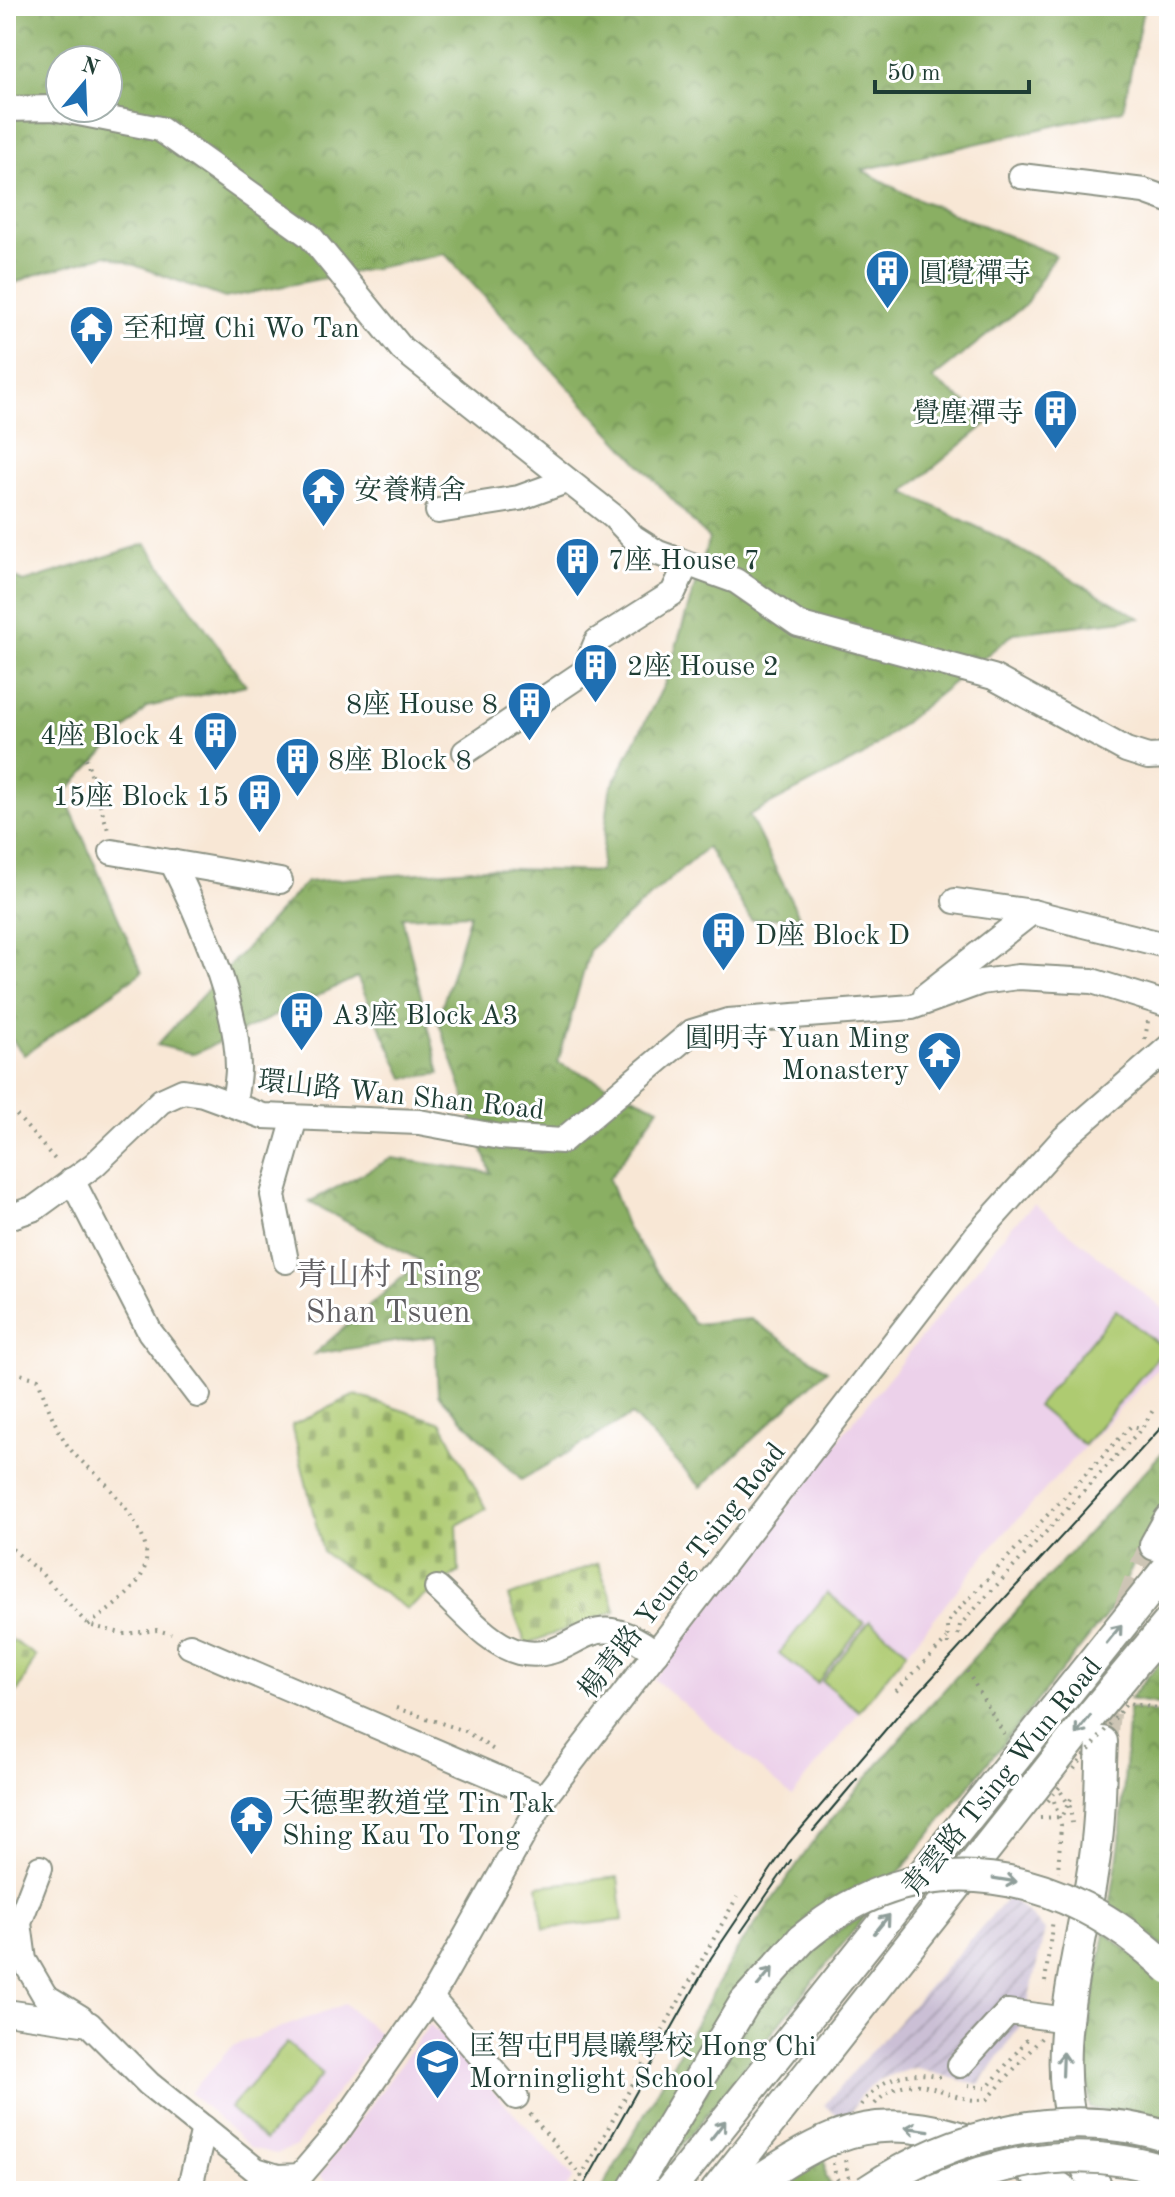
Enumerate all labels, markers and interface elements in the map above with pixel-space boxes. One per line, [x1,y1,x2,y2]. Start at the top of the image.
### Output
north arrow [44,44,124,124]
scale bar [875,44,1029,94]
text: N [78,54,102,80]
text: 50 m [887,62,941,86]
building icon: 圓覺禪寺 [864,248,912,311]
place label: 圓覺禪寺 [919,258,1031,289]
temple icon: 至和壇 Chi Wo Tan [67,303,115,366]
place label: 至和壇 Chi Wo Tan [122,313,360,344]
building icon: 覺塵禪寺 [1031,388,1079,451]
place label: 覺塵禪寺 [912,398,1024,429]
temple icon: 安養精舍 [299,465,347,528]
place label: 安養精舍 [354,475,466,506]
building icon: 7座 House 7 [553,535,601,598]
place label: 7座 House 7 [608,545,760,576]
building icon: 2座 House 2 [572,641,620,704]
place label: 2座 House 2 [627,651,779,682]
building icon: 8座 House 8 [505,679,553,742]
place label: 8座 House 8 [346,689,498,720]
building icon: 4座 Block 4 [191,710,239,773]
place label: 4座 Block 4 [40,720,184,751]
building icon: 8座 Block 8 [273,735,321,798]
place label: 8座 Block 8 [328,745,472,776]
building icon: 15座 Block 15 [236,771,284,834]
place label: 15座 Block 15 [53,781,229,812]
building icon: D座 Block D [700,910,748,973]
place label: D座 Block D [755,920,910,951]
building icon: A3座 Block A3 [277,990,325,1053]
place label: A3座 Block A3 [332,1000,518,1031]
place label: 圓明寺 Yuan Ming Monastery [685,1023,909,1086]
temple icon: 圓明寺 Yuan Ming Monastery [916,1029,964,1092]
street label: 環山路 Wan Shan Road [256,1065,546,1126]
district label: 青山村 Tsing Shan Tsuen [296,1258,480,1330]
street label: 楊青路 Yeung Tsing Road [573,1437,792,1705]
one-way arrow [1105,1624,1123,1645]
street label: 青雲路 Tsing Wun Road [896,1651,1108,1903]
one-way arrow [1074,1714,1092,1735]
place label: 天德聖教道堂 Tin Tak Shing Kau To Tong [282,1788,555,1851]
temple icon: 天德聖教道堂 Tin Tak Shing Kau To Tong [227,1794,275,1857]
one-way arrow [991,1873,1017,1888]
one-way arrow [872,1914,890,1935]
one-way arrow [756,1967,774,1988]
place label: 匡智屯門晨曦學校 Hong Chi Morninglight School [469,2031,816,2094]
school or university icon: 匡智屯門晨曦學校 Hong Chi Morninglight School [414,2037,462,2100]
one-way arrow [1056,2051,1071,2078]
one-way arrow [709,2120,727,2141]
one-way arrow [904,2122,930,2137]

